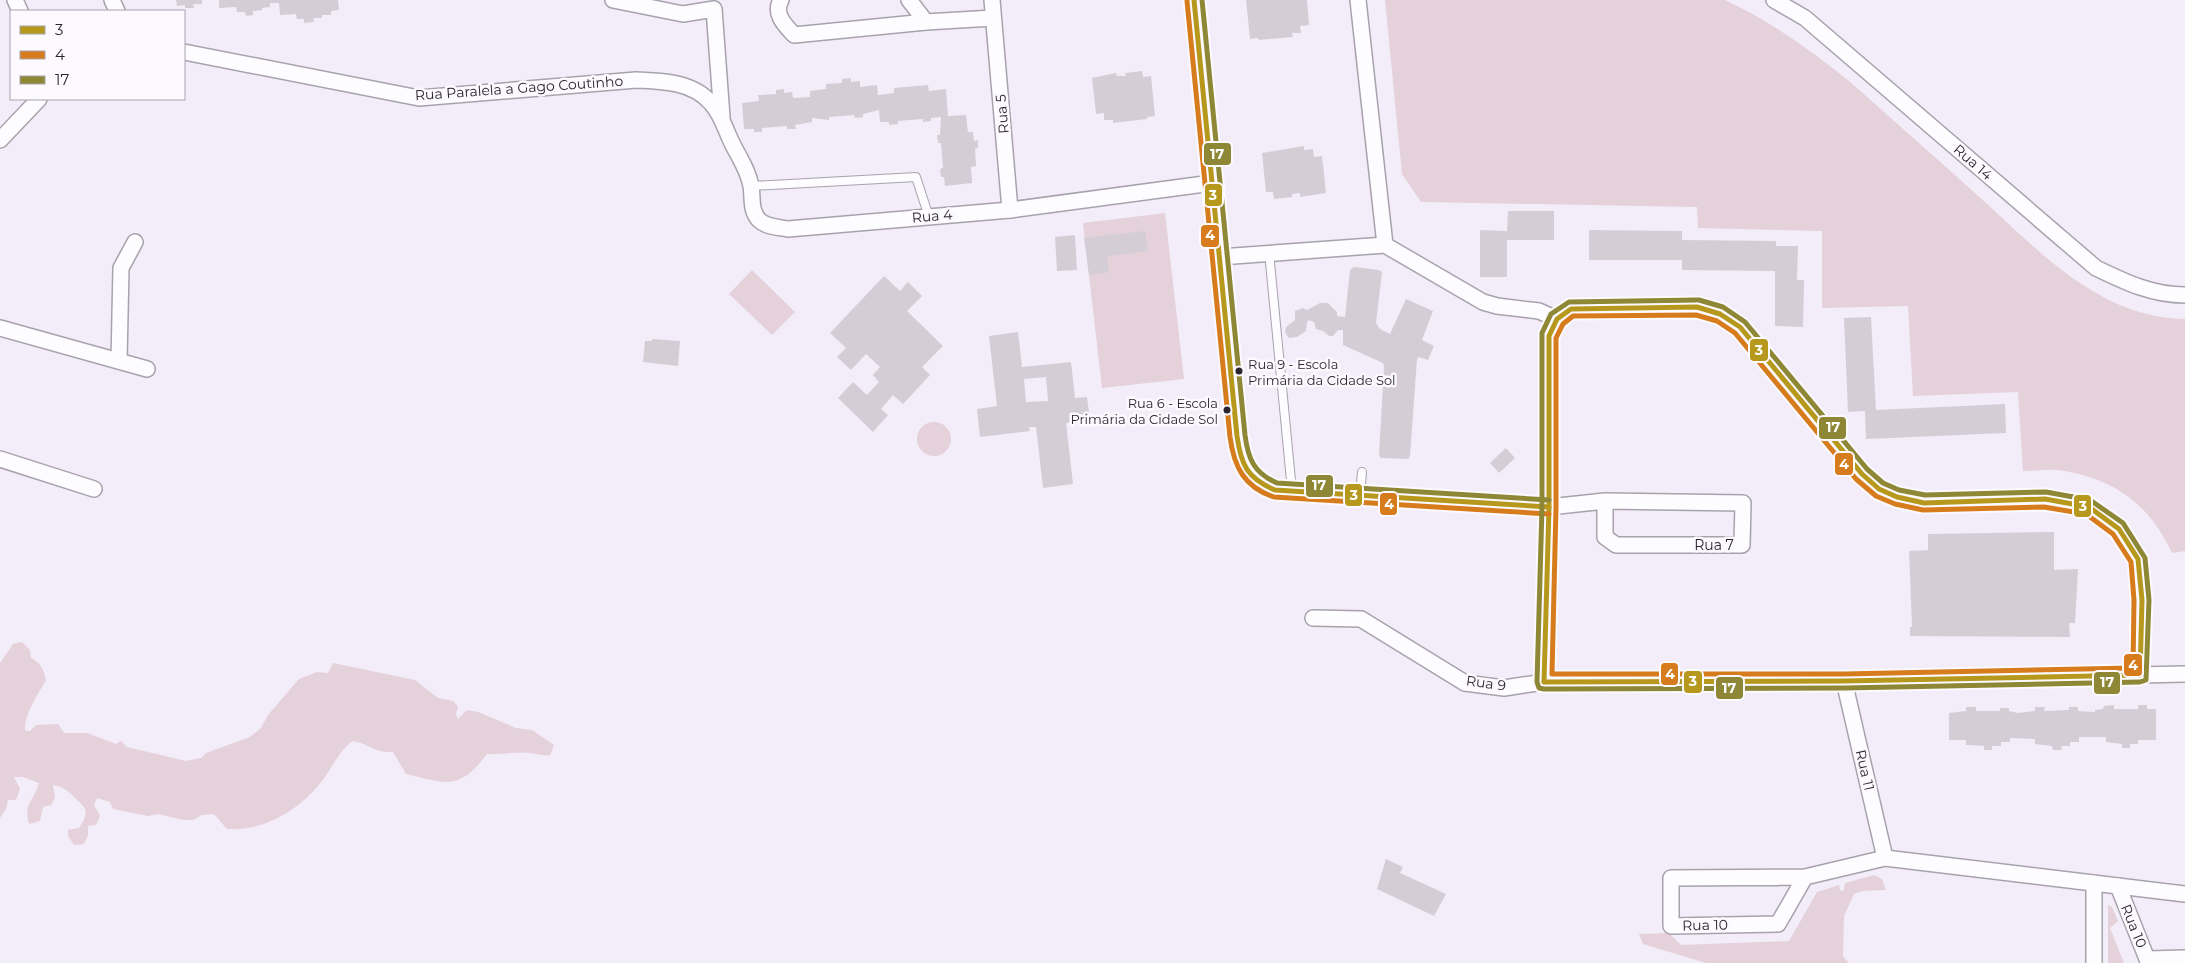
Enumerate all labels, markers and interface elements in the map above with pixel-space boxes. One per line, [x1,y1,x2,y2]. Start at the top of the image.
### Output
legend [10,10,185,100]
text: 3 [55,20,63,39]
text: 4 [55,45,65,64]
text: 17 [55,70,69,89]
street label: Rua Paralela a Gago Coutinho [414,72,624,104]
street label: Rua 5 [991,94,1013,134]
street label: Rua 14 [1950,140,1997,184]
line badge: 17 [1203,142,1232,166]
text: 17 [1210,145,1224,163]
line badge: 3 [1204,183,1223,207]
text: 3 [1208,186,1217,204]
street label: Rua 4 [911,205,954,227]
line badge: 4 [1200,224,1220,248]
text: 4 [1205,226,1215,244]
line badge: 3 [1749,338,1769,362]
text: 3 [1754,341,1763,359]
place label: Rua 9 - Escola Primária da Cidade Sol [1248,356,1396,388]
marker: Rua 9 - Escola Primária da Cidade Sol [1234,366,1244,376]
place label: Rua 6 - Escola Primária da Cidade Sol [1070,395,1218,427]
marker: Rua 6 - Escola Primária da Cidade Sol [1222,405,1232,415]
line badge: 17 [1818,416,1847,440]
text: 17 [1826,418,1840,436]
line badge: 4 [1834,452,1854,476]
text: 4 [1839,455,1849,473]
line badge: 17 [1305,474,1334,498]
text: 17 [1312,476,1326,494]
line badge: 3 [1344,483,1363,507]
text: 3 [1349,486,1358,504]
line badge: 4 [1379,492,1398,516]
line badge: 3 [2073,494,2092,518]
text: 4 [1384,495,1394,513]
text: 3 [2078,497,2087,515]
street label: Rua 7 [1694,536,1734,554]
line badge: 4 [2123,653,2143,677]
text: 4 [2128,656,2138,674]
line badge: 4 [1660,662,1679,686]
text: 4 [1665,665,1675,683]
line badge: 3 [1683,670,1703,694]
street label: Rua 9 [1465,671,1507,695]
line badge: 17 [2093,671,2121,695]
text: 3 [1688,672,1697,690]
text: 17 [2100,673,2114,691]
line badge: 17 [1715,676,1744,700]
text: 17 [1722,679,1736,697]
street label: Rua 11 [1852,748,1878,792]
street label: Rua 10 [2117,901,2151,951]
street label: Rua 10 [1682,916,1728,934]

